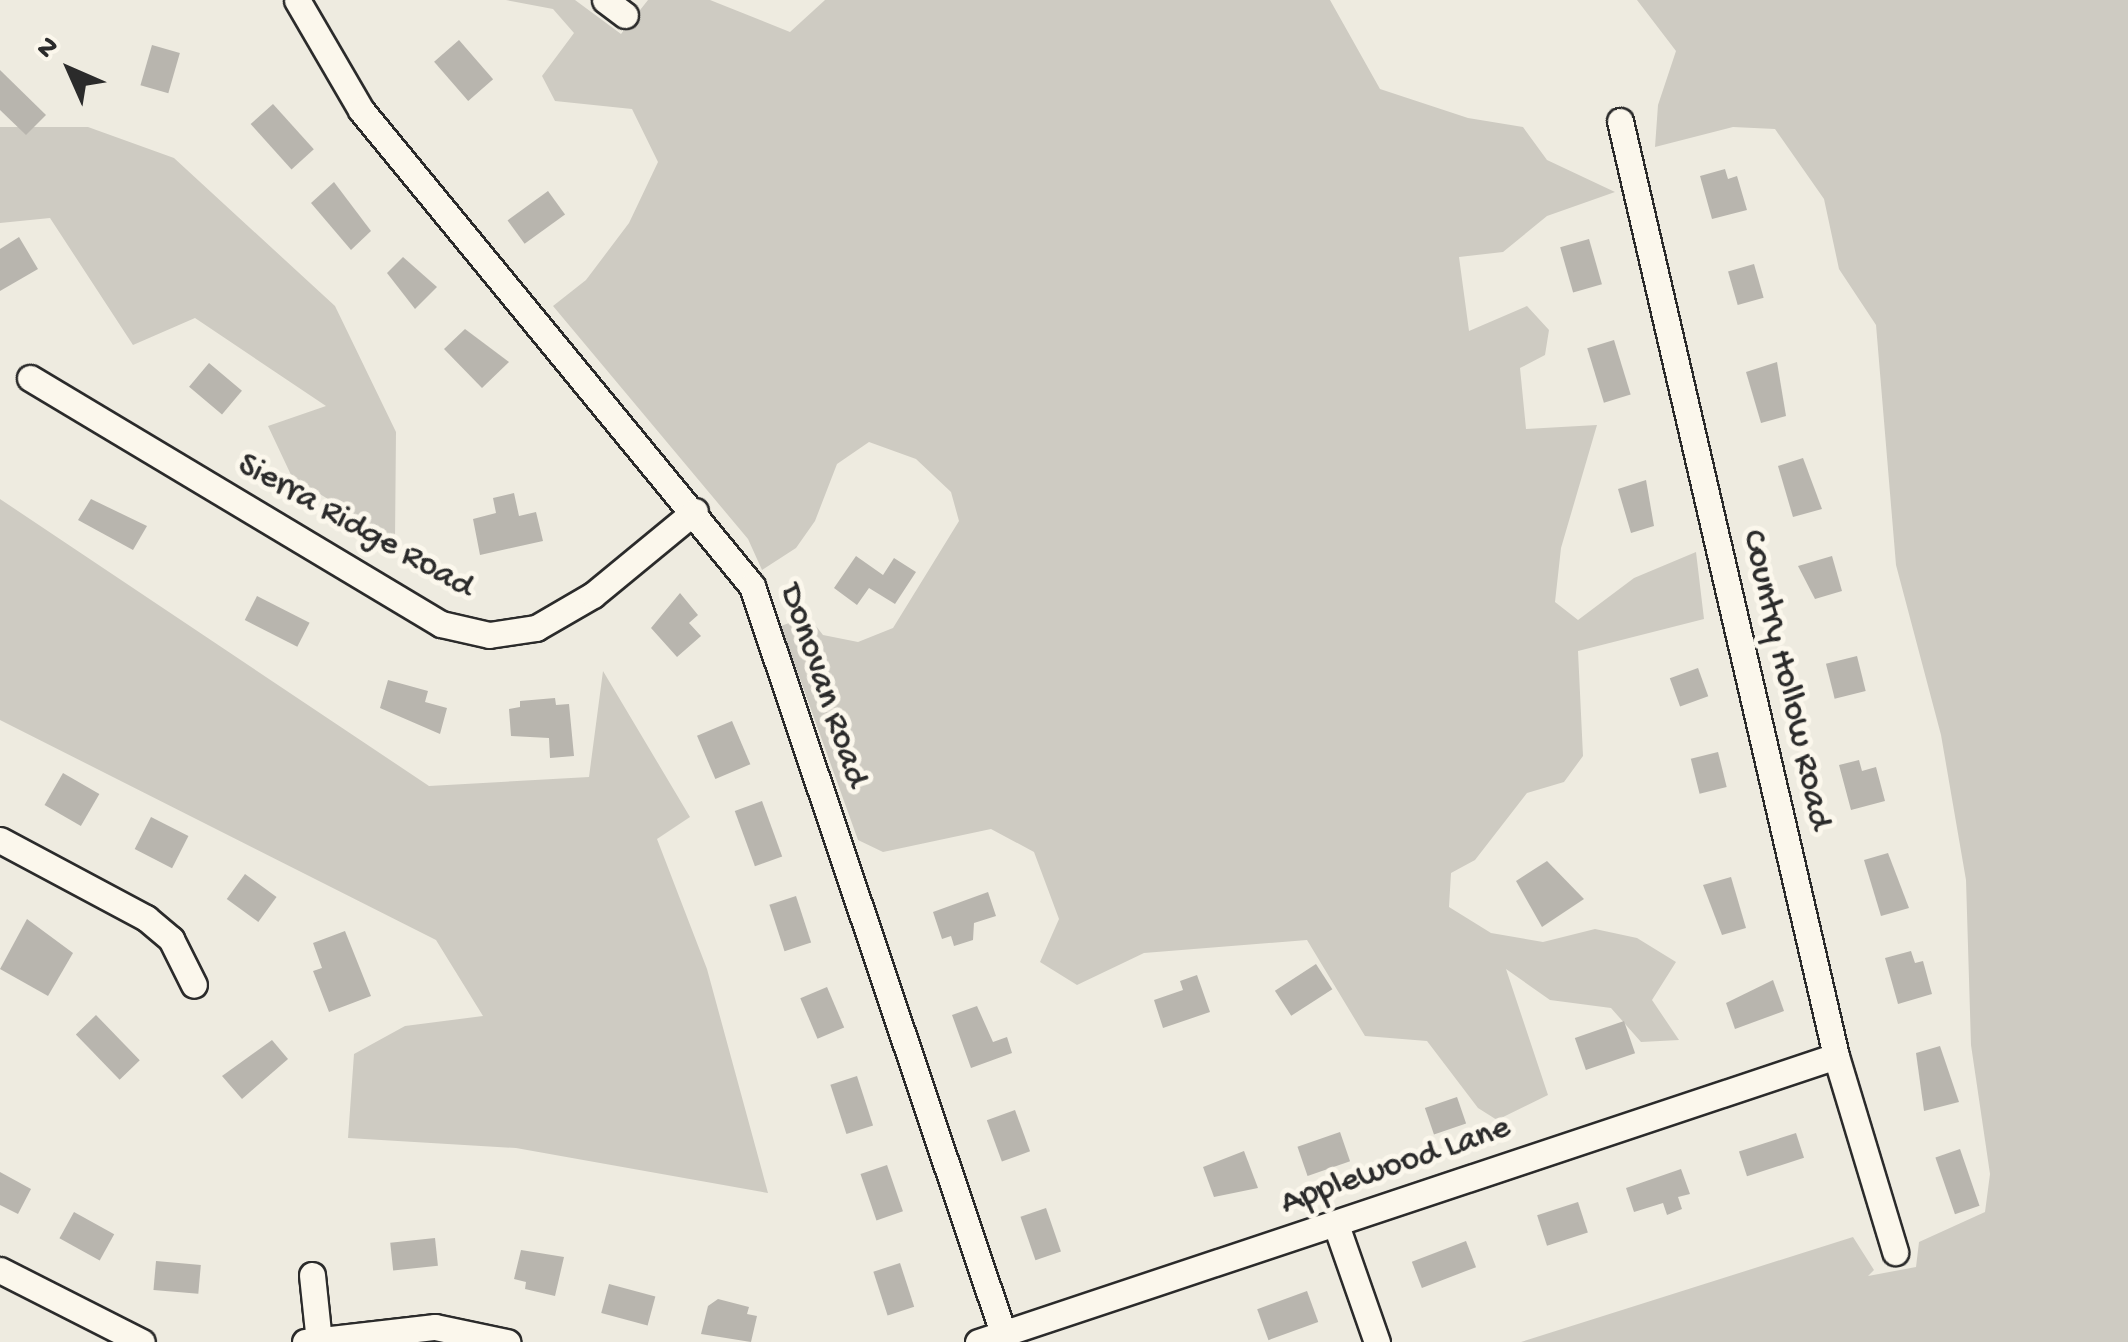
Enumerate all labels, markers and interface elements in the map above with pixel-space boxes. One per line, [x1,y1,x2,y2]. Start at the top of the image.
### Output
north arrow [20,20,120,120]
text: N [30,30,67,67]
street label: Sierra Ridge Road [230,445,480,609]
street label: Country Hollow Road [1730,526,1840,834]
street label: Donovan Road [768,579,876,793]
street label: Applewood Lane [1276,1108,1516,1226]

